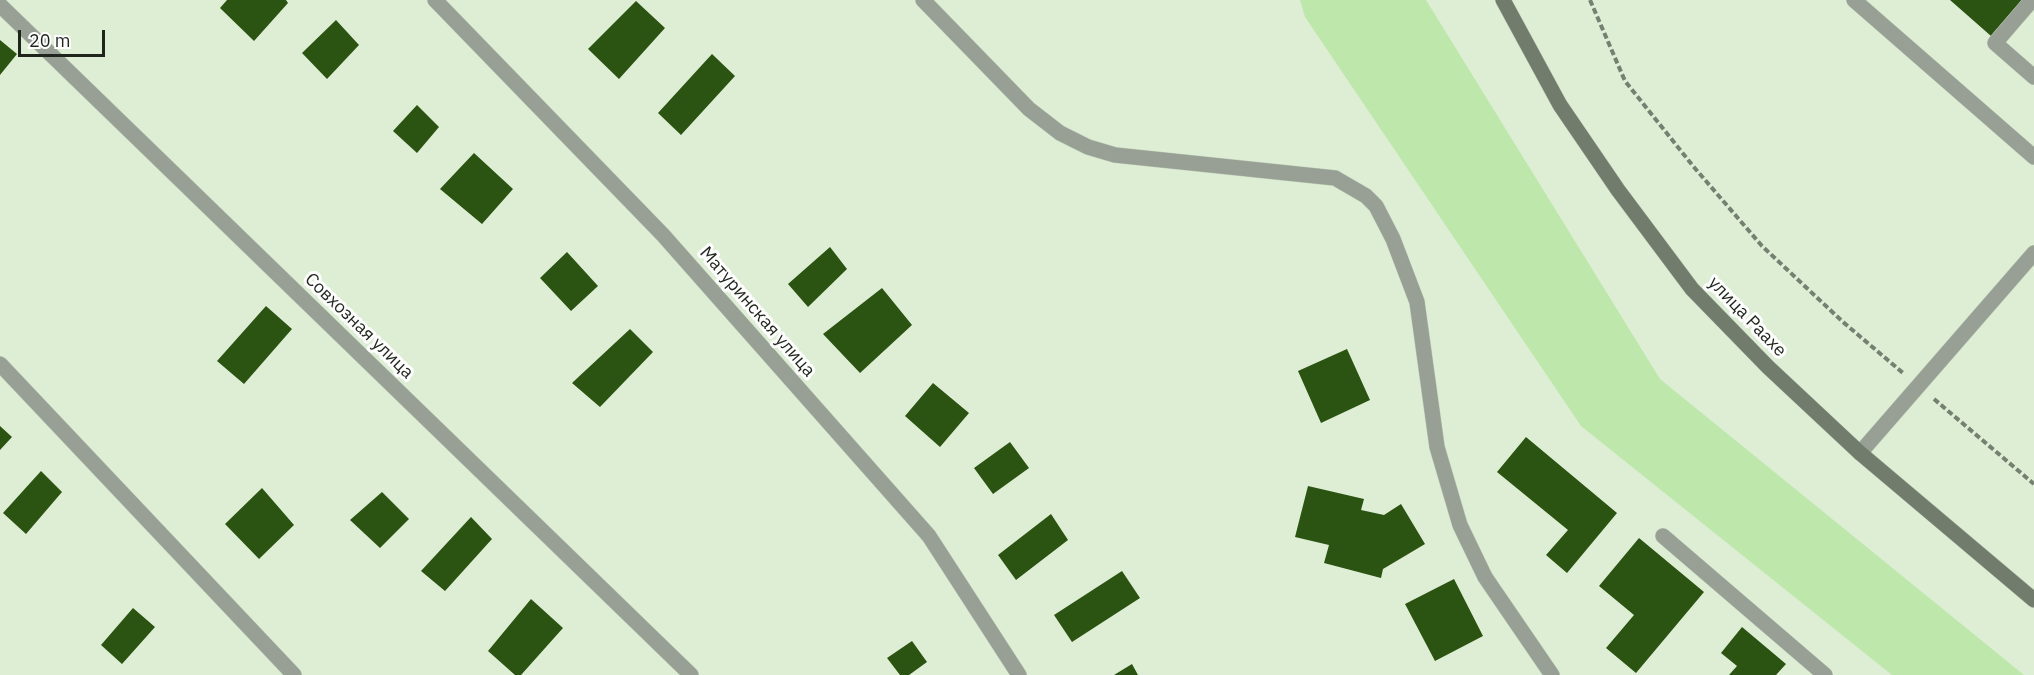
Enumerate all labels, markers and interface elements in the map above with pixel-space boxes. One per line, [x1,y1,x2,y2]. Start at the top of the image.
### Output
scale bar [21,18,108,56]
text: 20 m [29,29,71,52]
street label: Матуринская улица [695,243,819,381]
street label: Совхозная улица [300,269,418,383]
street label: улица Раахе [1703,272,1791,362]

